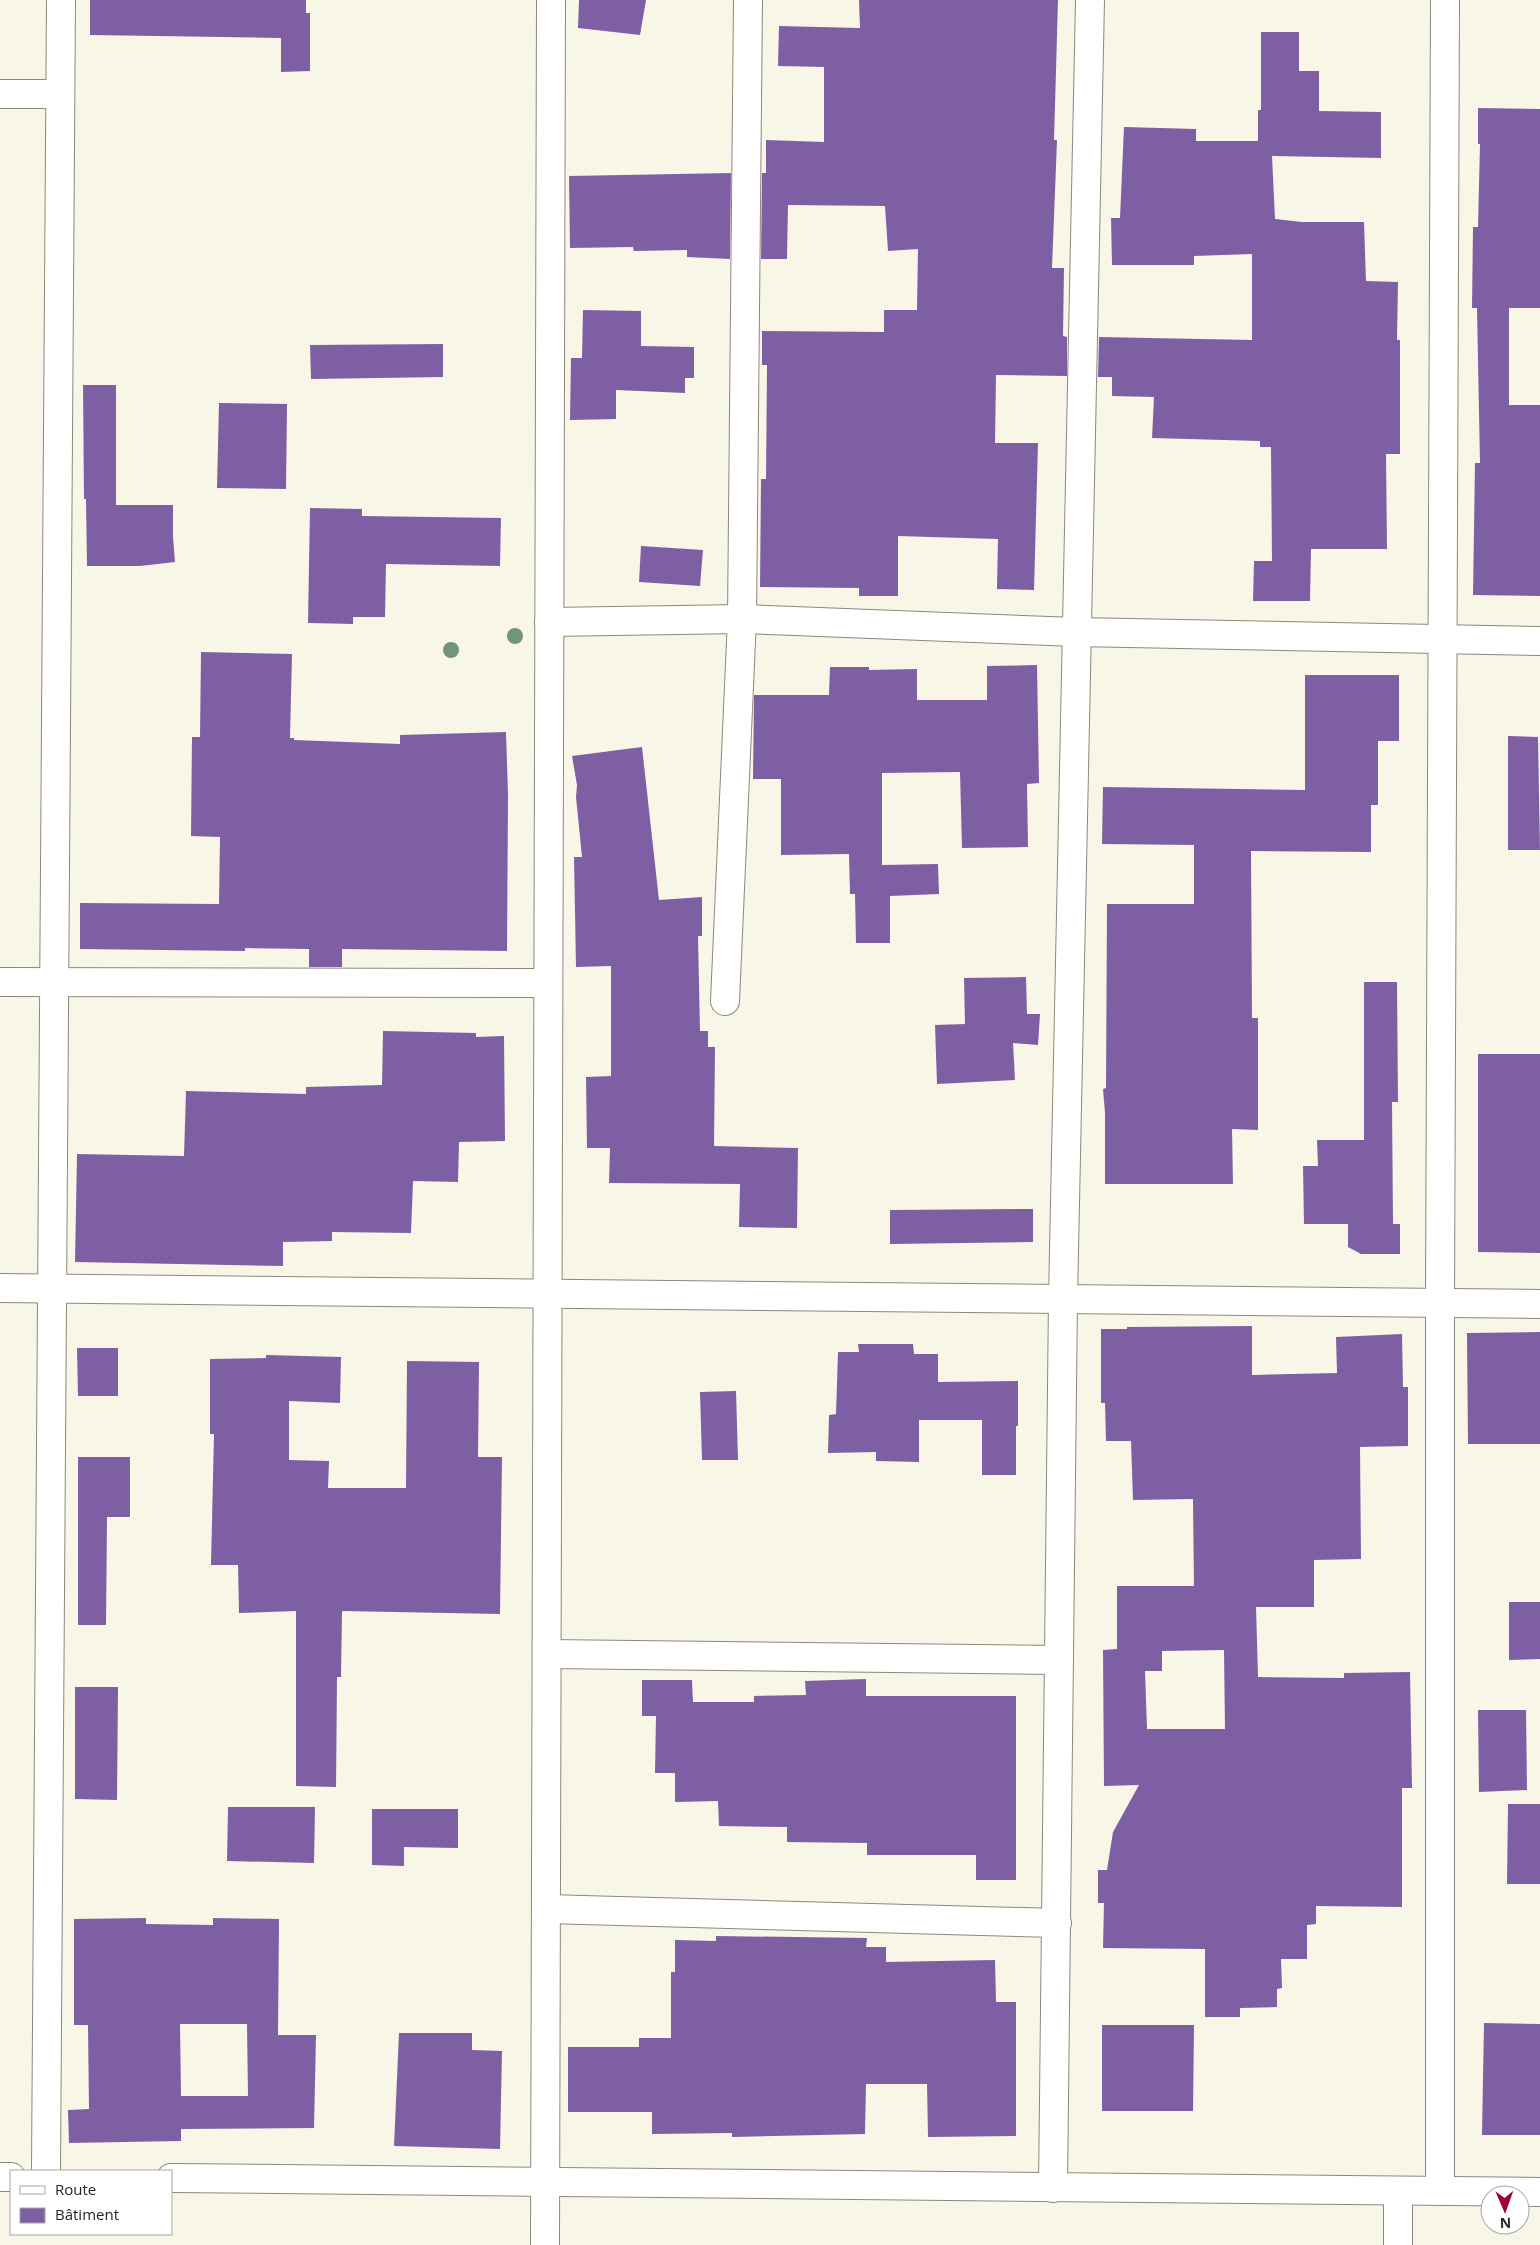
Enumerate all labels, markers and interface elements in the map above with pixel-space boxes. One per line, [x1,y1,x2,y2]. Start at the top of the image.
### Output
legend [10,2170,172,2235]
text: Route [55,2179,96,2199]
north arrow [1480,2185,1530,2235]
text: Bâtiment [55,2204,119,2224]
text: N [1499,2214,1511,2233]

